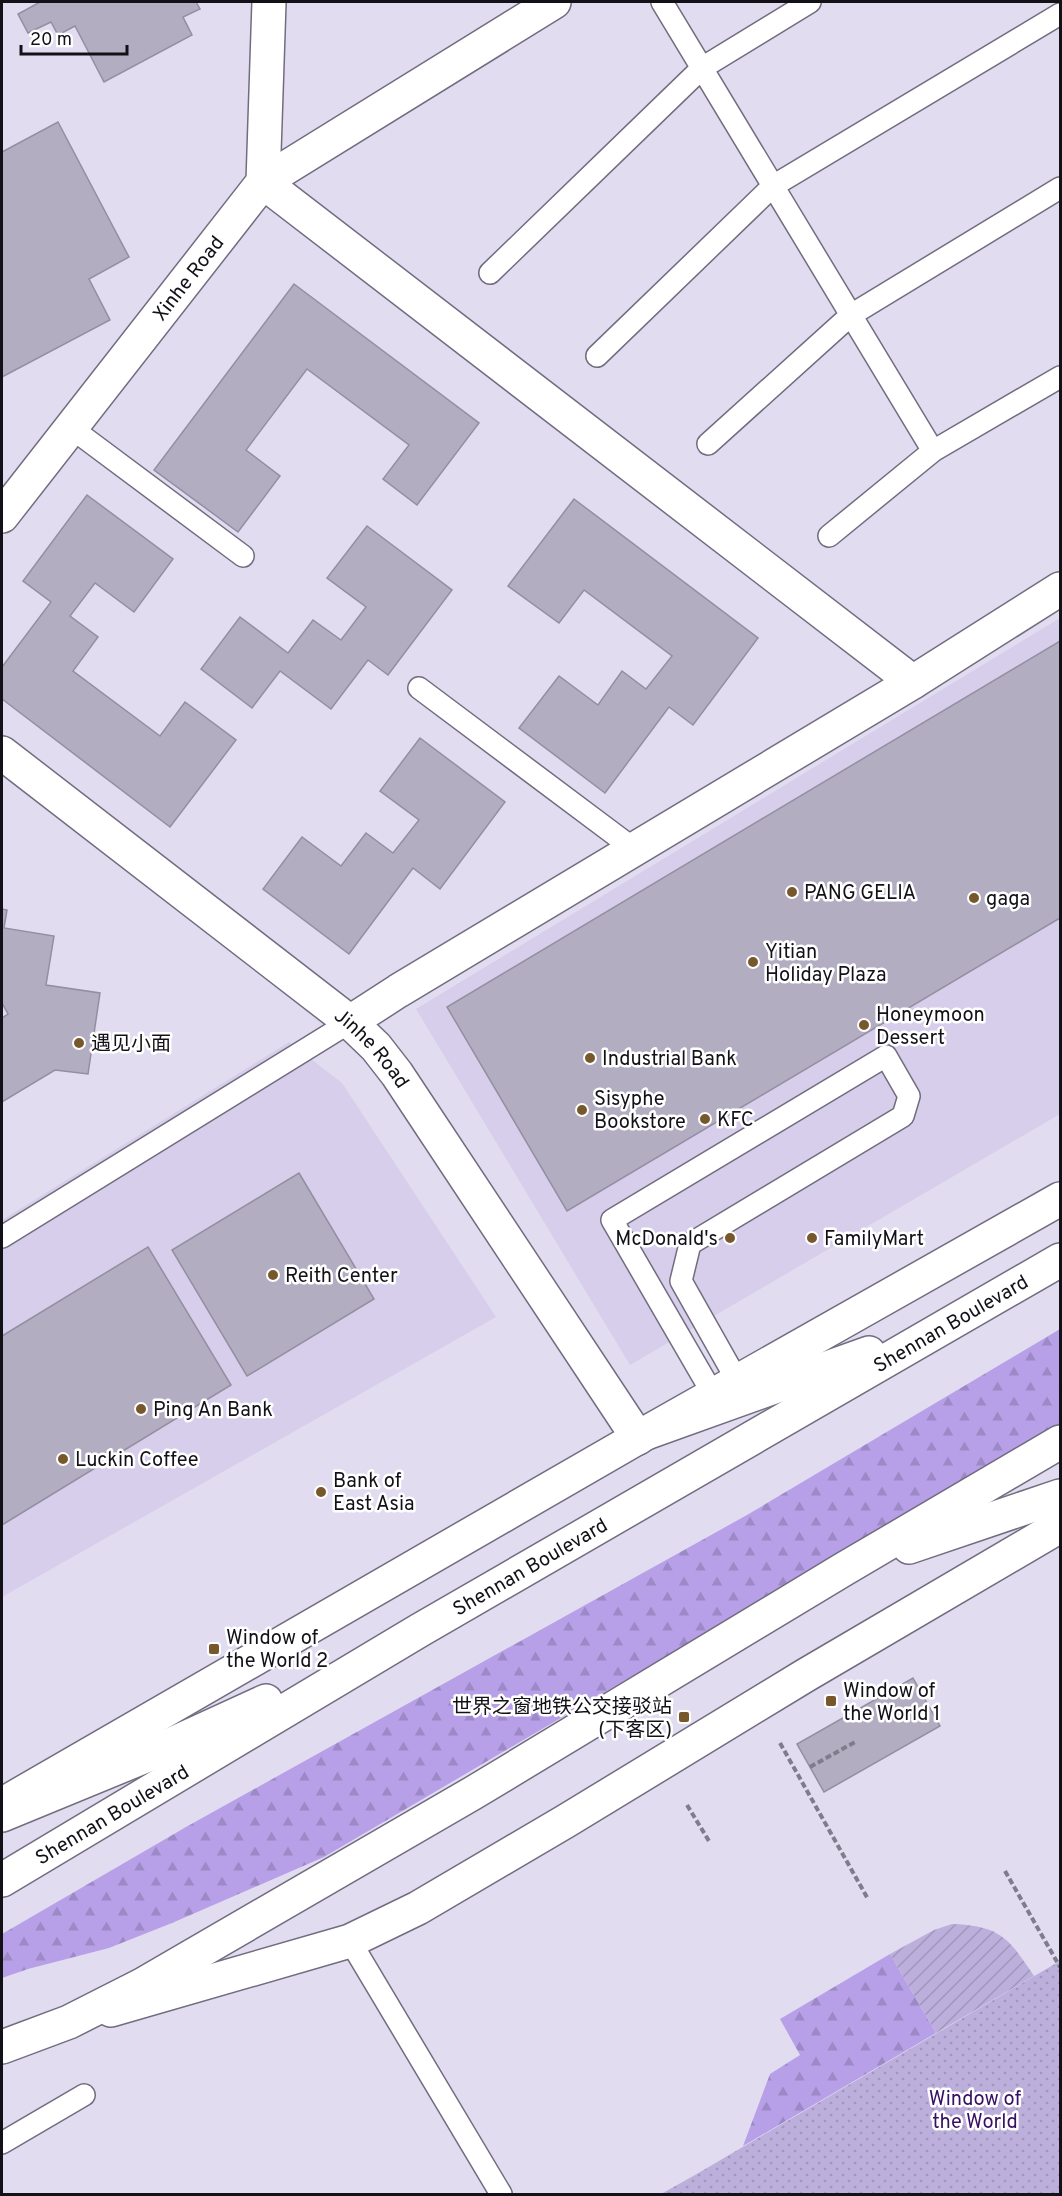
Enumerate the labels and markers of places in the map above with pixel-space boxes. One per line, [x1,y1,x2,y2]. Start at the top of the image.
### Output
place label: PANG GELIA [804,881,916,907]
marker: PANG GELIA [785,885,799,899]
place label: gaga [986,887,1030,913]
marker: gaga [967,891,981,905]
place label: Yitian Holiday Plaza [765,940,887,989]
marker: Yitian Holiday Plaza [746,955,760,969]
place label: Honeymoon Dessert [876,1003,985,1052]
marker: Honeymoon Dessert [857,1018,871,1032]
place label: 遇见小面 [91,1032,171,1058]
marker: 遇见小面 [72,1036,86,1050]
place label: Industrial Bank [602,1047,737,1073]
marker: Industrial Bank [583,1051,597,1065]
place label: Sisyphe Bookstore [594,1087,686,1136]
marker: Sisyphe Bookstore [575,1103,589,1117]
place label: KFC [717,1108,754,1134]
marker: KFC [698,1112,712,1126]
place label: McDonald's [615,1227,718,1253]
place label: FamilyMart [824,1227,924,1253]
marker: McDonald's [723,1231,737,1245]
marker: FamilyMart [805,1231,819,1245]
place label: Reith Center [285,1264,398,1290]
marker: Reith Center [266,1268,280,1282]
place label: Ping An Bank [153,1398,273,1424]
marker: Ping An Bank [134,1402,148,1416]
place label: Luckin Coffee [75,1448,199,1474]
marker: Luckin Coffee [56,1452,70,1466]
place label: Bank of East Asia [333,1469,415,1518]
marker: Bank of East Asia [314,1485,328,1499]
place label: Window of the World 2 [226,1626,328,1675]
marker: Window of the World 2 [207,1642,221,1656]
place label: Window of the World 1 [843,1679,941,1728]
marker: Window of the World 1 [824,1694,838,1708]
place label: 世界之窗地铁公交接驳站 (下客区) [452,1695,672,1744]
marker: 世界之窗地铁公交接驳站 (下客区) [677,1710,691,1724]

